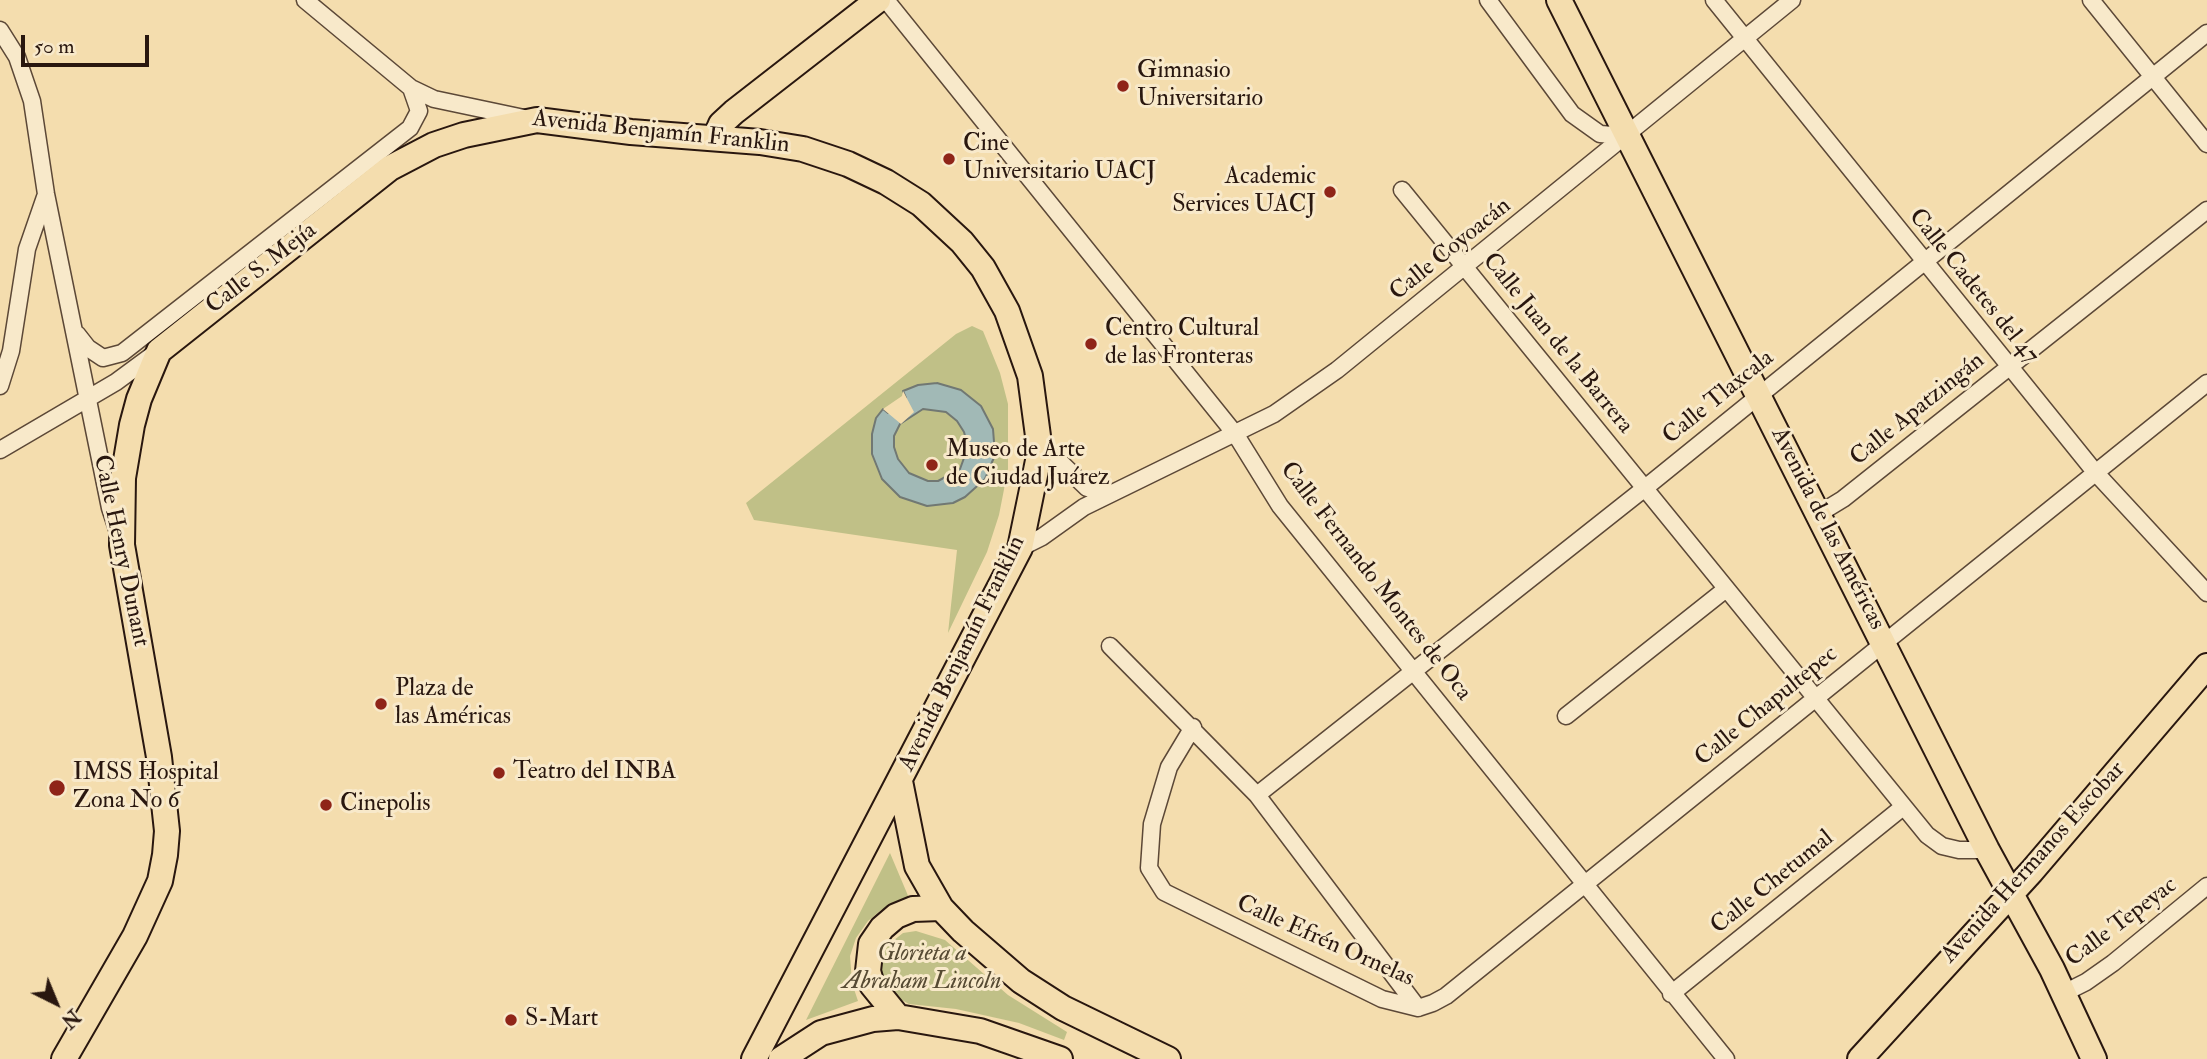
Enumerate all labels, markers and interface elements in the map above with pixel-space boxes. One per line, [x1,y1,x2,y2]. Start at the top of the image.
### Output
scale bar [24,21,152,65]
text: 50 m [34,33,75,60]
place label: Gimnasio Universitario [1137,58,1263,114]
marker: Gimnasio Universitario [1115,78,1131,94]
street label: Avenida Benjamín Franklin [531,105,791,161]
place label: Cine Universitario UACJ [963,131,1156,187]
marker: Cine Universitario UACJ [941,151,957,167]
place label: Academic Services UACJ [1172,164,1316,220]
marker: Academic Services UACJ [1322,184,1338,200]
street label: Calle Coyoacán [1385,192,1517,308]
street label: Calle Cadetes del 47 [1902,204,2044,370]
street label: Calle S. Mejía [201,217,323,321]
street label: Calle Juan de la Barrera [1475,248,1639,440]
place label: Centro Cultural de las Fronteras [1105,316,1259,372]
marker: Centro Cultural de las Fronteras [1083,336,1099,352]
street label: Calle Tlaxcala [1658,344,1780,452]
street label: Calle Apatzingán [1845,347,1991,473]
street label: Avenida de las Américas [1764,423,1890,635]
place label: Museo de Arte de Ciudad Juárez [946,437,1110,493]
street label: Calle Henry Dunant [86,453,154,649]
marker: Museo de Arte de Ciudad Juárez [924,457,940,473]
street label: Calle Fernando Montes de Oca [1273,457,1477,707]
street label: Avenida Benjamín Franklin [893,532,1033,776]
street label: Calle Chapultepec [1690,641,1844,773]
place label: Plaza de las Américas [395,676,511,732]
marker: Plaza de las Américas [373,696,389,712]
street label: Avenida Hermanos Escobar [1936,756,2132,970]
place label: Teatro del INBA [513,759,676,787]
place label: IMSS Hospital Zona No 6 [73,760,219,816]
marker: Teatro del INBA [491,765,507,781]
marker: IMSS Hospital Zona No 6 [47,778,67,798]
place label: Cinepolis [340,791,431,819]
marker: Cinepolis [318,797,334,813]
street label: Calle Chetumal [1706,825,1840,941]
street label: Calle Tepeyac [2061,872,2183,974]
street label: Calle Efrén Ornelas [1232,890,1418,994]
park label: Glorieta a Abraham Lincoln [843,941,1001,997]
north arrow [21,968,91,1038]
text: N [56,1004,85,1033]
place label: S-Mart [525,1006,598,1034]
marker: S-Mart [503,1012,519,1028]

